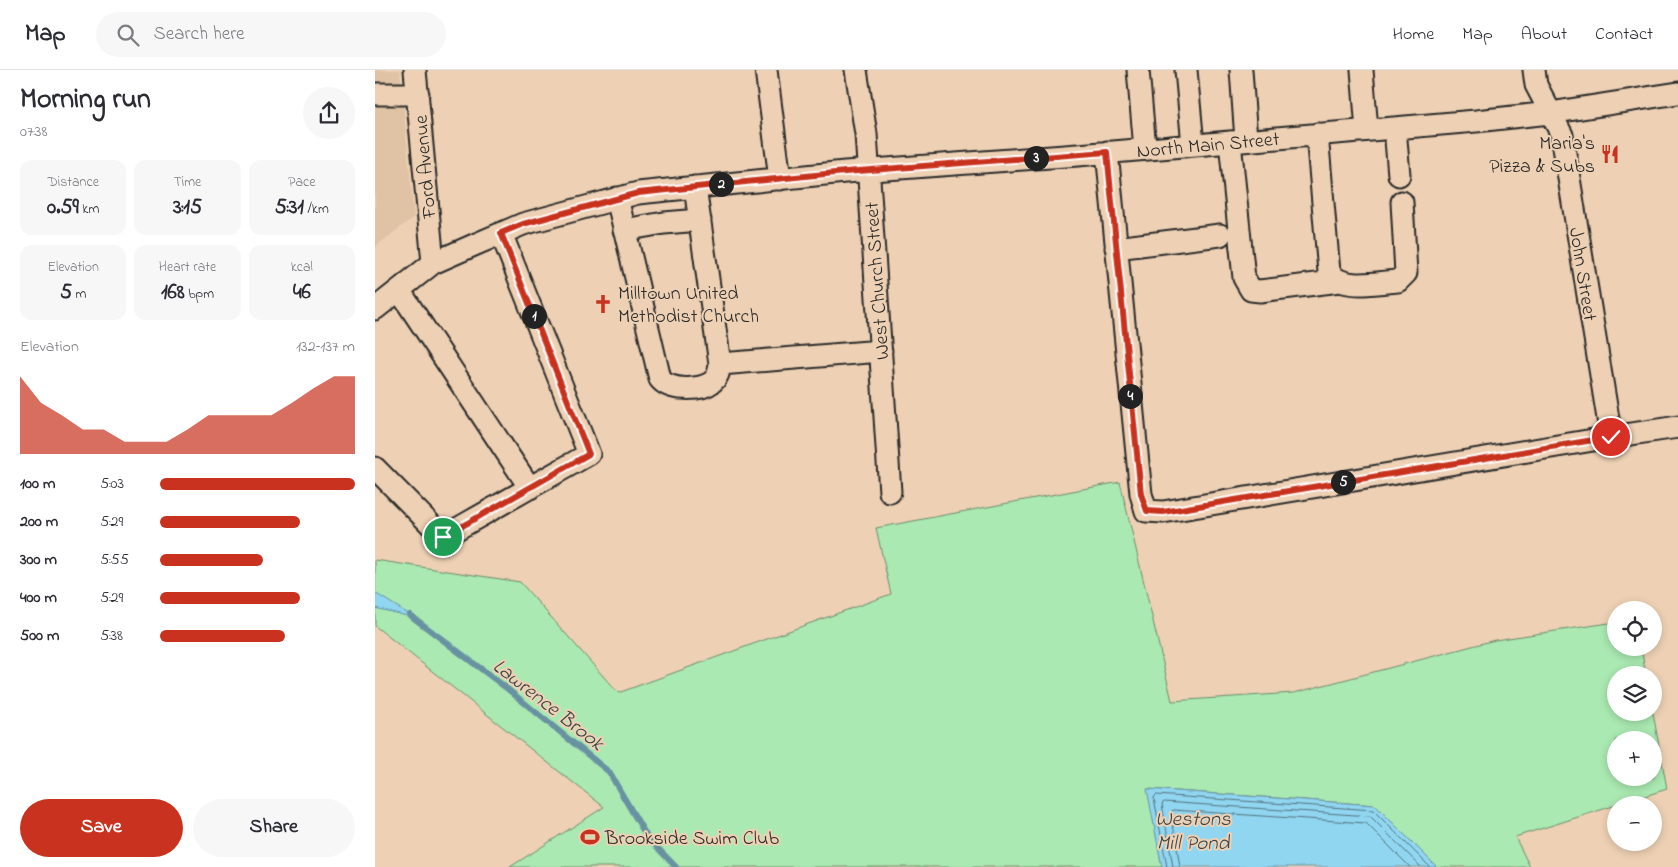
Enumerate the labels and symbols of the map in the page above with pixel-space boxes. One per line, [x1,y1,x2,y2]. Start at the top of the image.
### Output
street label: Ford Avenue [408,114,446,221]
street label: North Main Street [1136,126,1281,167]
place label: Maria's Pizza & Subs [1489,130,1595,182]
restaurant icon: Maria's Pizza & Subs [1599,143,1621,165]
pin: 3 [1023,146,1049,170]
pin: 2 [709,172,733,196]
street label: West Church Street [858,201,898,361]
street label: John Street [1560,226,1603,324]
place label: Milltown United Methodist Church [618,280,759,332]
church icon: Milltown United Methodist Church [592,293,614,315]
pin: 1 [521,304,547,328]
pin: 4 [1117,384,1143,408]
pin [1590,416,1632,458]
pin: 5 [1331,470,1355,494]
pin [422,516,464,558]
water label: Lawrence Brook [486,652,611,759]
water label: Westons Mill Pond [1155,805,1231,859]
place label: Brookside Swim Club [604,825,779,854]
sports icon: Brookside Swim Club [579,826,601,848]

